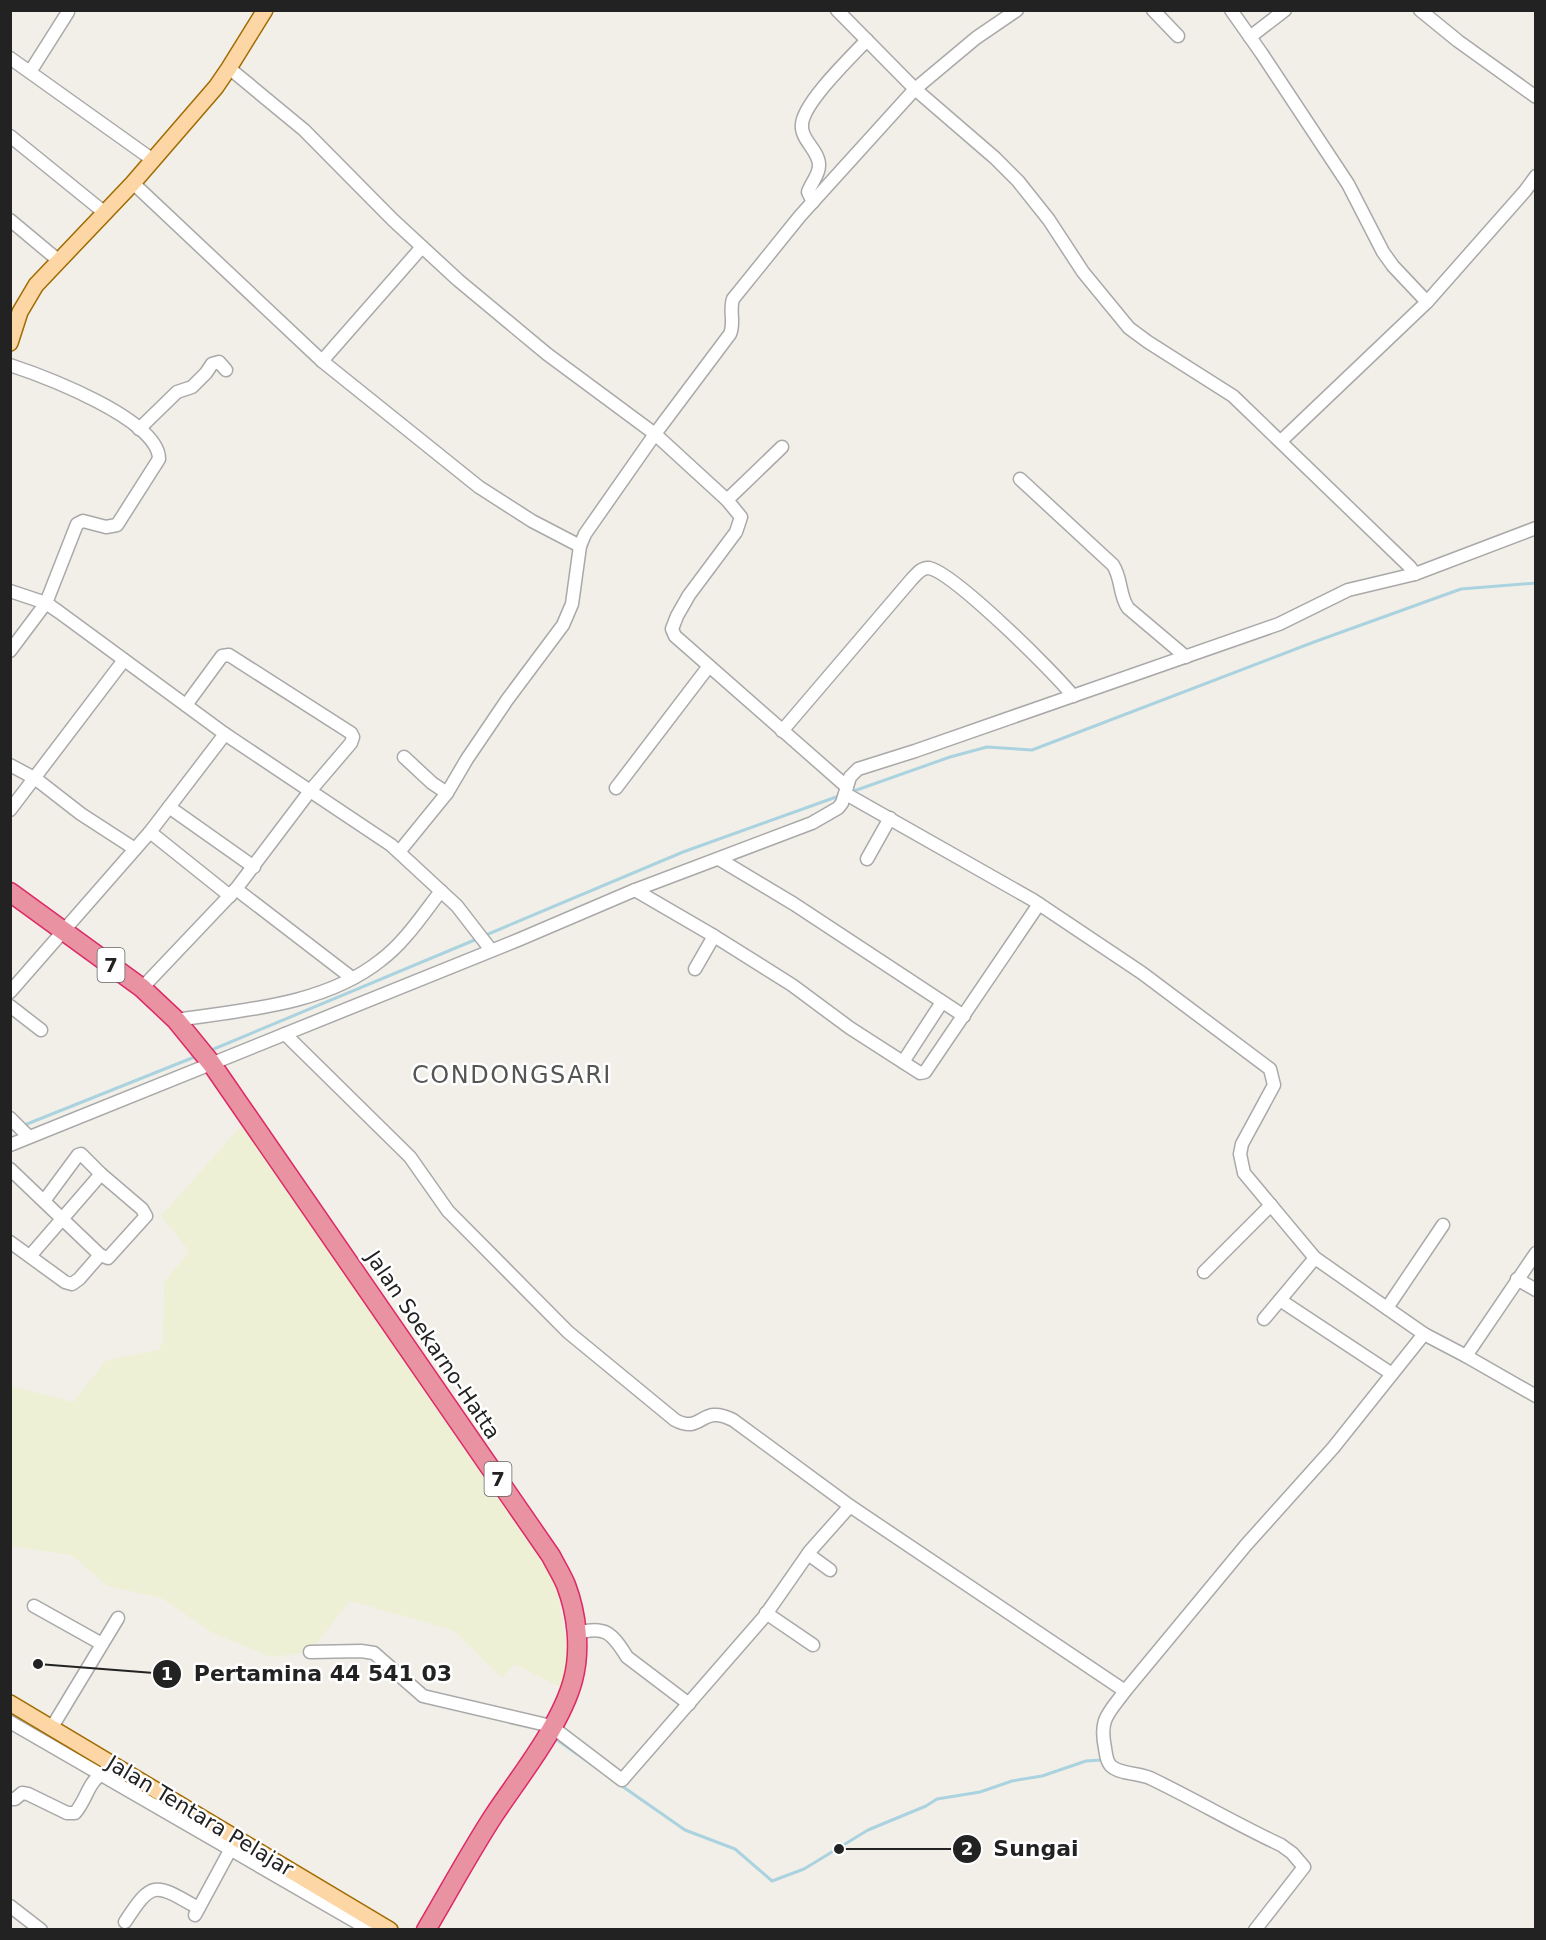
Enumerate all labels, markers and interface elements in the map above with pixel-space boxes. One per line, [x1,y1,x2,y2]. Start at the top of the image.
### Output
road number: 7 [98,948,124,982]
district label: CONDONGSARI [412,1061,612,1089]
street label: Jalan Soekarno-Hatta [360,1245,505,1444]
road number: 7 [484,1462,512,1496]
callout: Pertamina 44 541 03 [152,1654,464,1694]
text: Pertamina 44 541 03 [194,1661,452,1686]
text: 1 [161,1663,173,1684]
street label: Jalan Tentara Pelajar [101,1750,298,1881]
callout: Sungai [952,1829,1091,1869]
text: Sungai [993,1836,1079,1861]
text: 2 [961,1838,973,1859]

